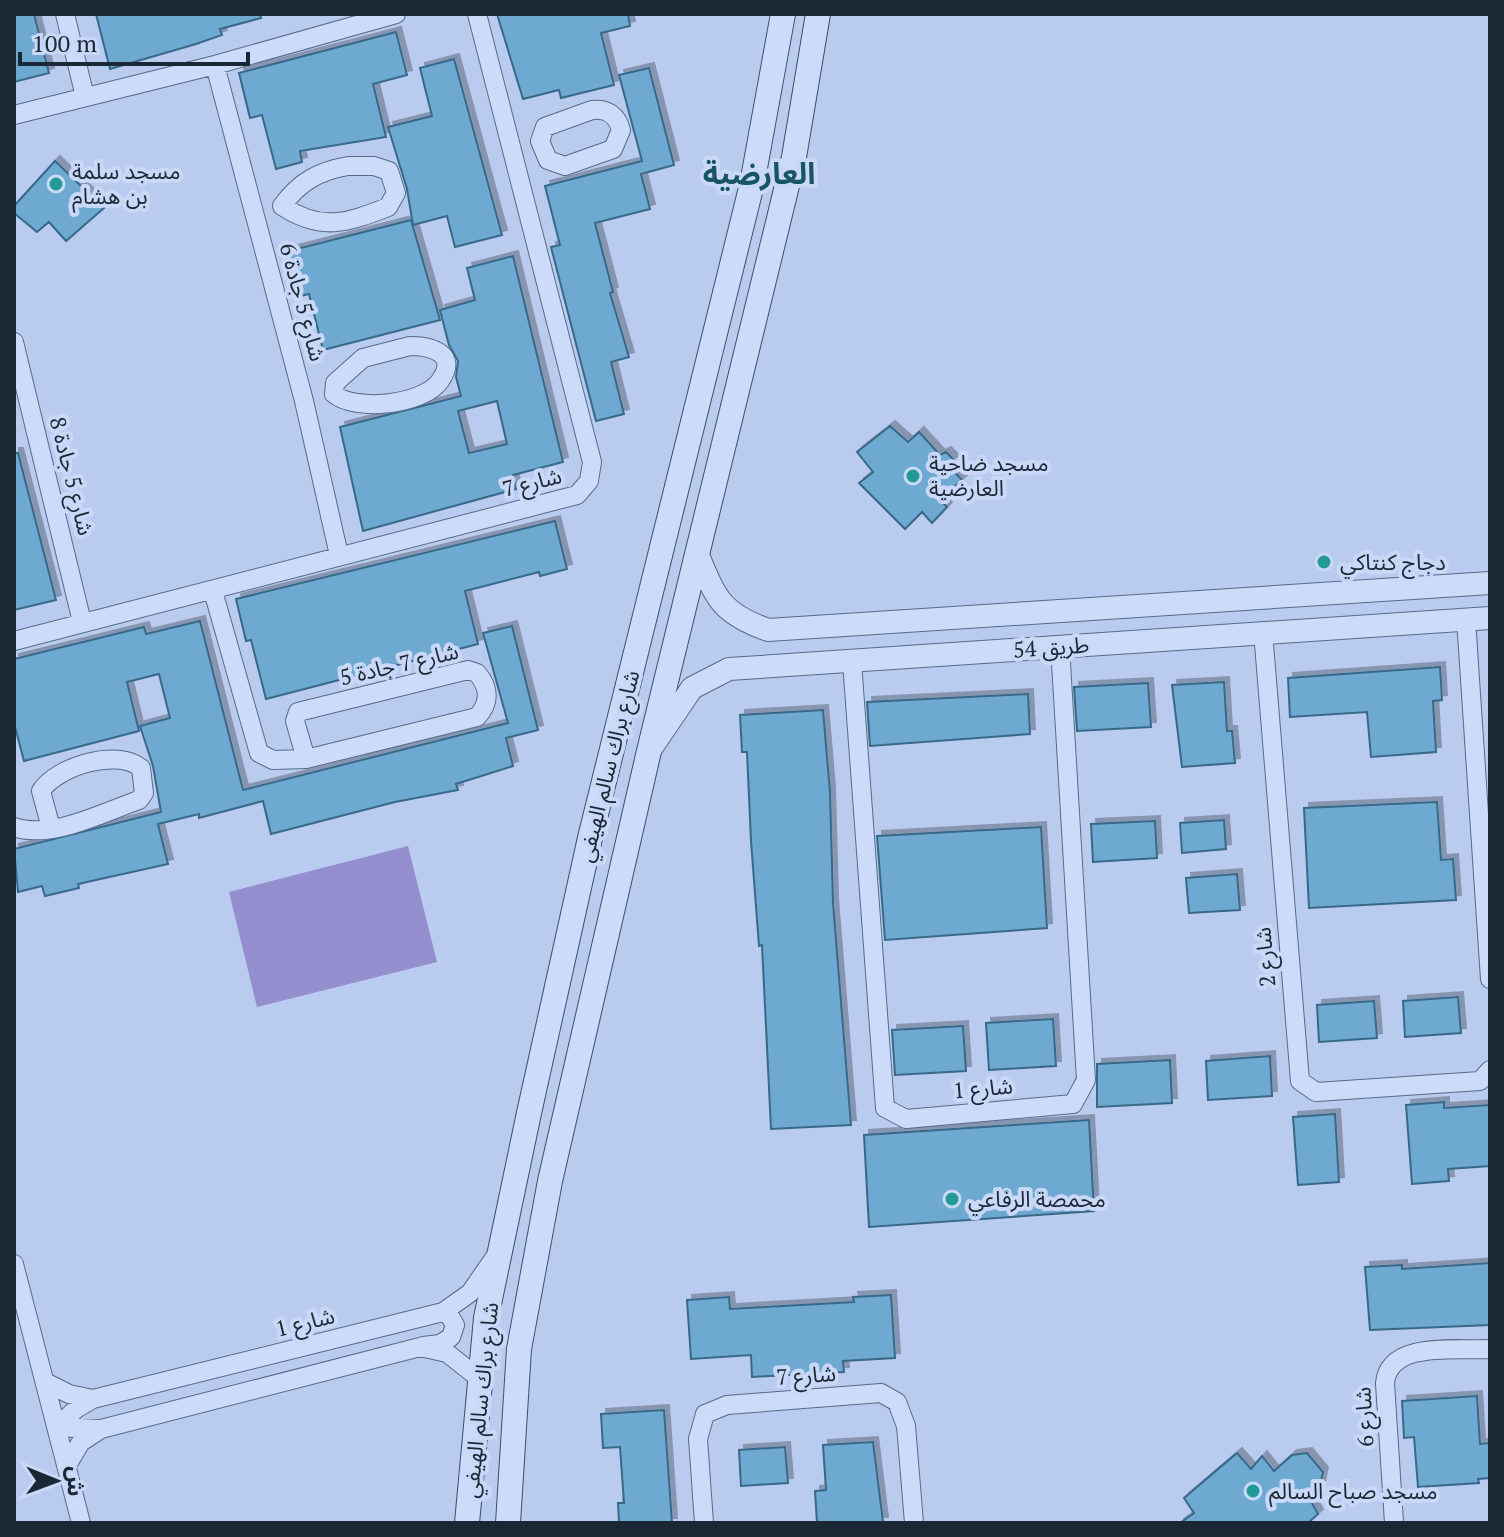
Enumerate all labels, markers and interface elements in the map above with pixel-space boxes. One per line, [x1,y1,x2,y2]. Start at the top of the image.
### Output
scale bar [20,16,248,66]
text: 100 m [32,27,97,59]
district label: العارضية [703,153,815,193]
place label: مسجد سلمة بن هشام [72,156,181,213]
marker: مسجد سلمة بن هشام [47,175,65,193]
street label: شارع 5 جادة 6 [271,240,333,365]
street label: شارع 5 جادة 8 [41,414,101,539]
place label: مسجد ضاحية العارضية [929,448,1048,502]
street label: شارع 7 [499,460,565,506]
marker: مسجد ضاحية العارضية [904,467,922,485]
place label: دجاج كنتاكي [1340,547,1446,579]
marker: دجاج كنتاكي [1315,553,1333,571]
street label: طريق 54 [1012,629,1090,664]
street label: شارع 7 جادة 5 [337,636,462,694]
street label: شارع براك سالم الهيفي [570,667,648,866]
street label: شارع 2 [1247,926,1285,988]
street label: شارع 1 [952,1070,1014,1108]
place label: محمصة الرفاعي [968,1184,1106,1216]
marker: محمصة الرفاعي [943,1190,961,1208]
street label: شارع 1 [272,1300,338,1346]
street label: شارع براك سالم الهيفي [455,1301,507,1500]
street label: شارع 7 [775,1358,837,1394]
street label: شارع 6 [1347,1386,1383,1448]
north arrow [16,1441,96,1521]
text: ش [62,1466,91,1497]
place label: مسجد صباح السالم [1269,1476,1438,1508]
marker: مسجد صباح السالم [1244,1482,1262,1500]

